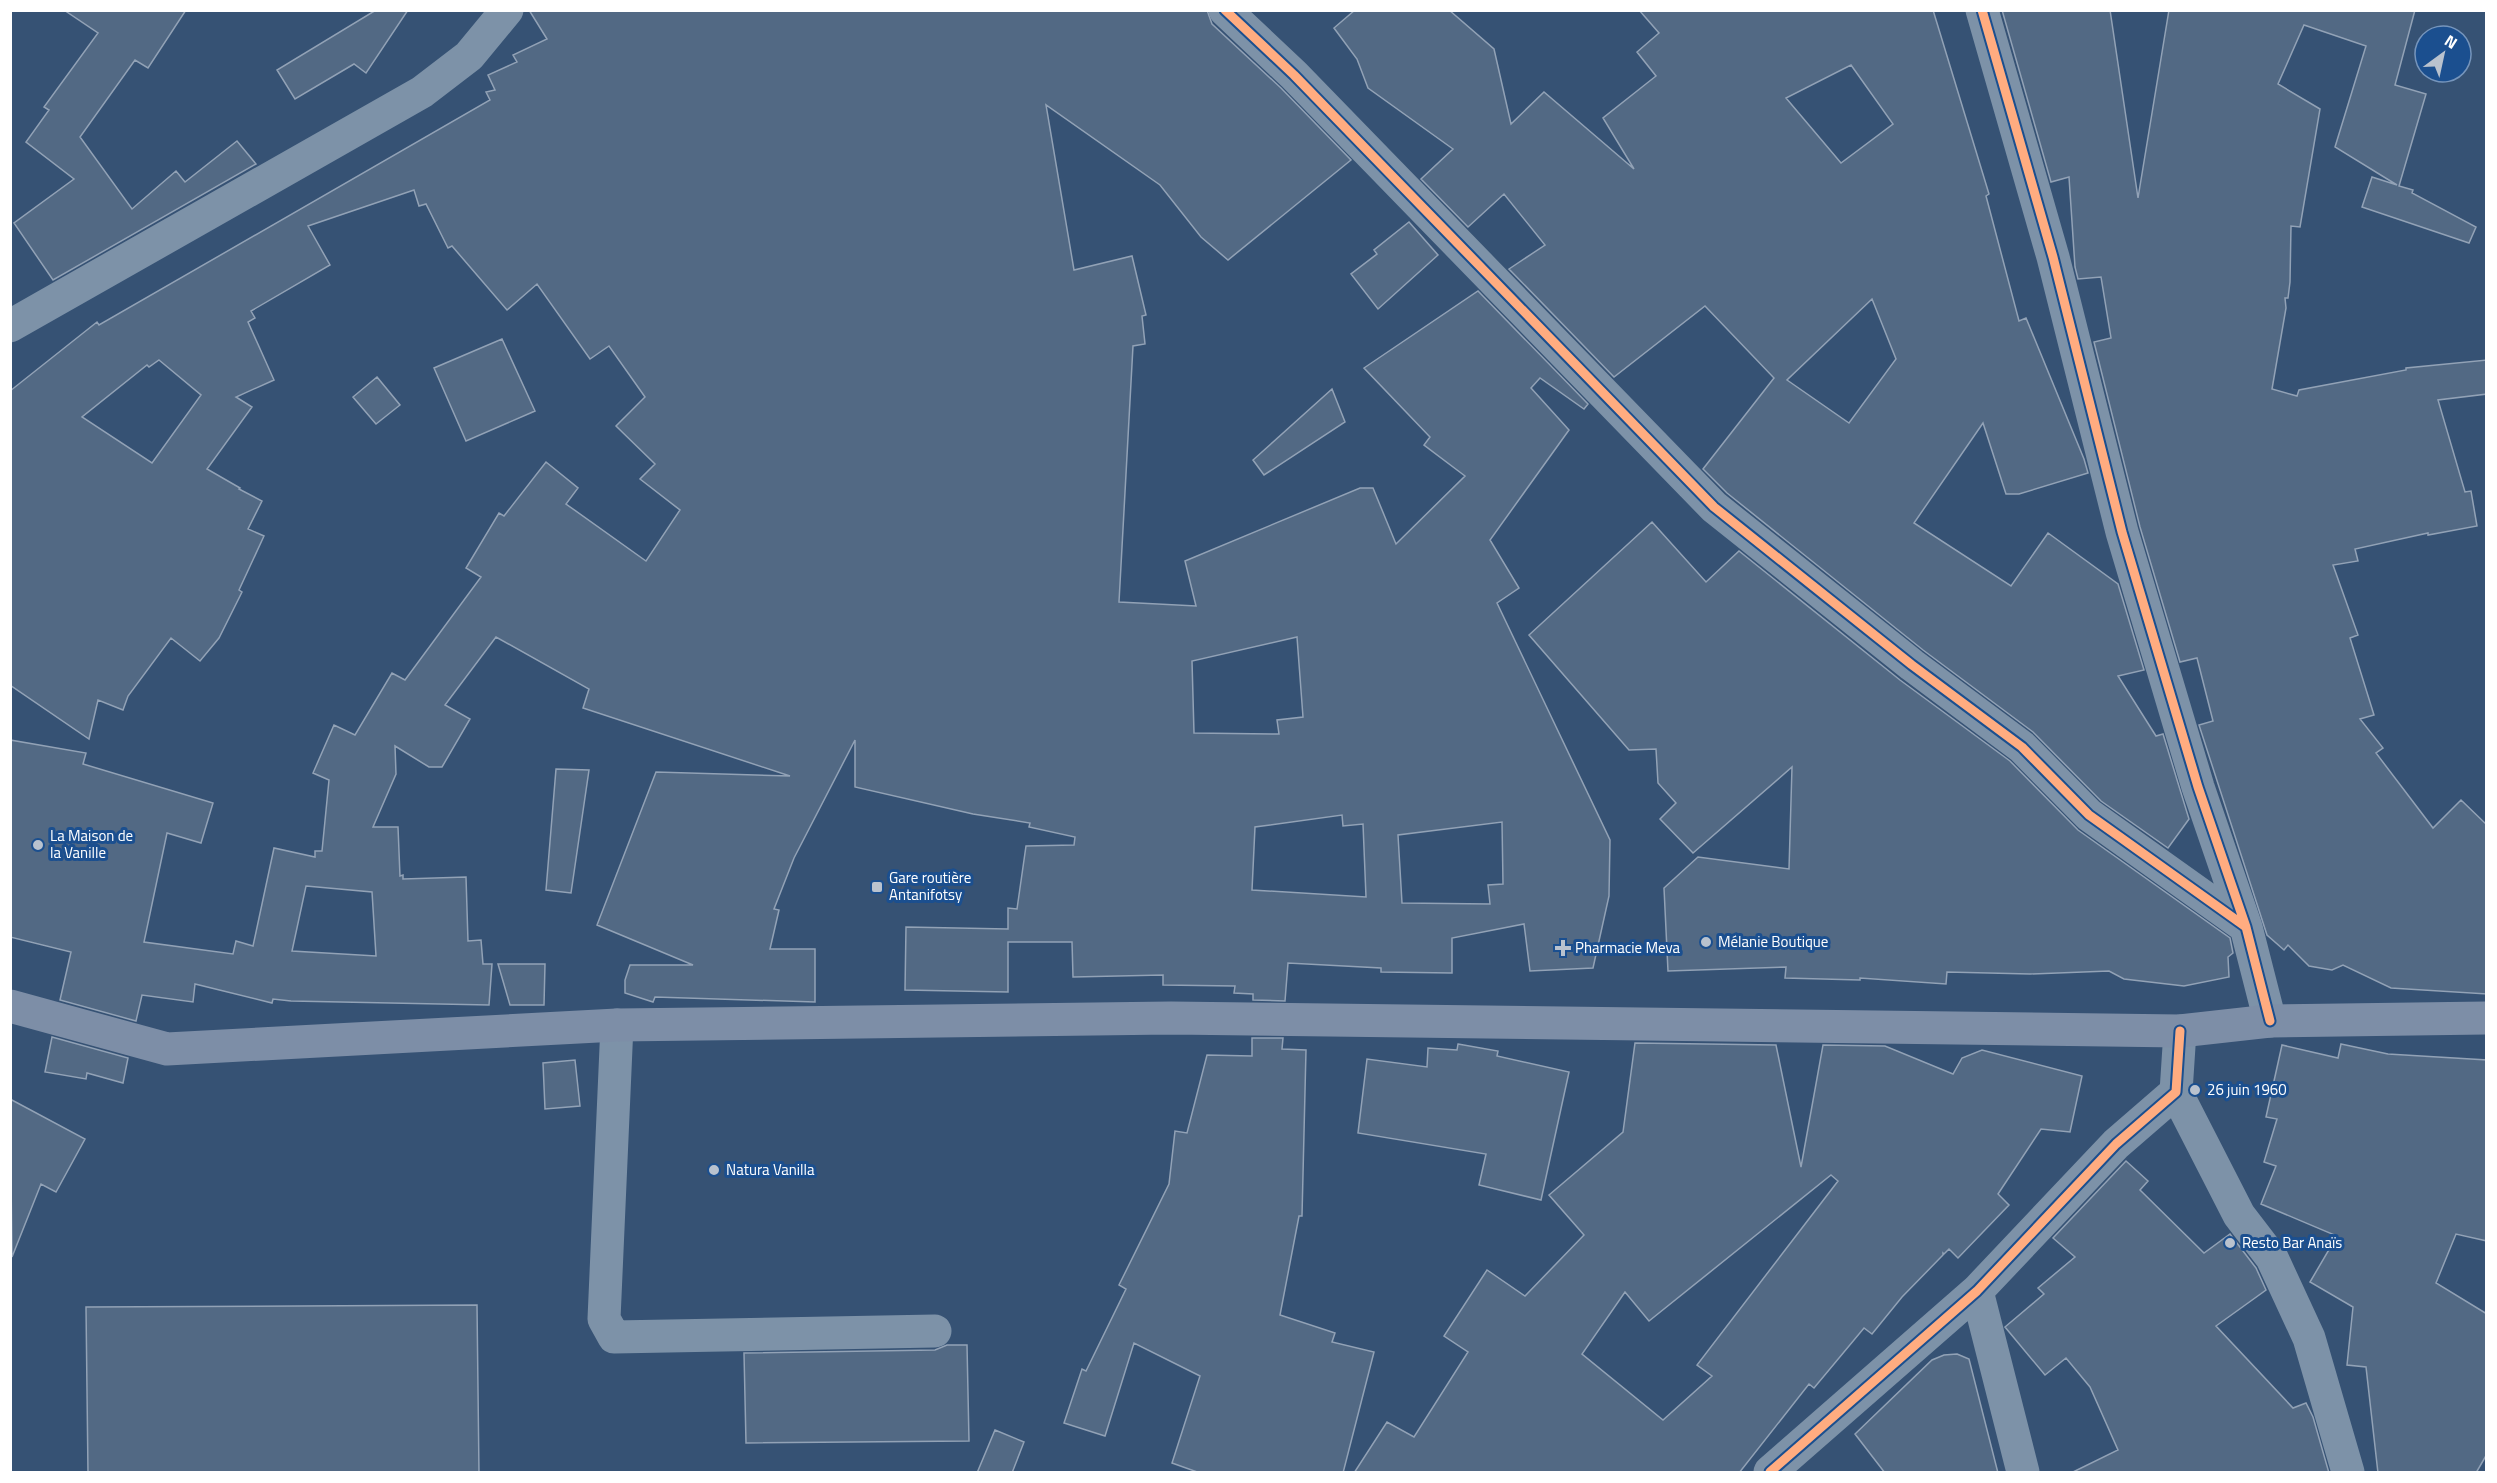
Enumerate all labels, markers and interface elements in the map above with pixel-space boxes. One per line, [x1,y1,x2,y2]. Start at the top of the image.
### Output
north arrow [2413,24,2473,84]
text: N [2440,28,2462,55]
place label: La Maison de la Vanille [50,824,133,864]
marker: La Maison de la Vanille [31,838,45,852]
place label: Gare routière Antanifotsy [889,866,971,906]
marker: Gare routière Antanifotsy [870,880,884,894]
place label: Mélanie Boutique [1718,930,1828,953]
marker: Mélanie Boutique [1699,935,1713,949]
place label: Pharmacie Meva [1575,936,1680,959]
marker: Pharmacie Meva [1556,941,1570,955]
place label: 26 juin 1960 [2207,1078,2287,1101]
marker: 26 juin 1960 [2188,1083,2202,1097]
place label: Natura Vanilla [726,1158,815,1181]
marker: Natura Vanilla [707,1163,721,1177]
place label: Resto Bar Anaïs [2242,1231,2342,1254]
marker: Resto Bar Anaïs [2223,1236,2237,1250]

